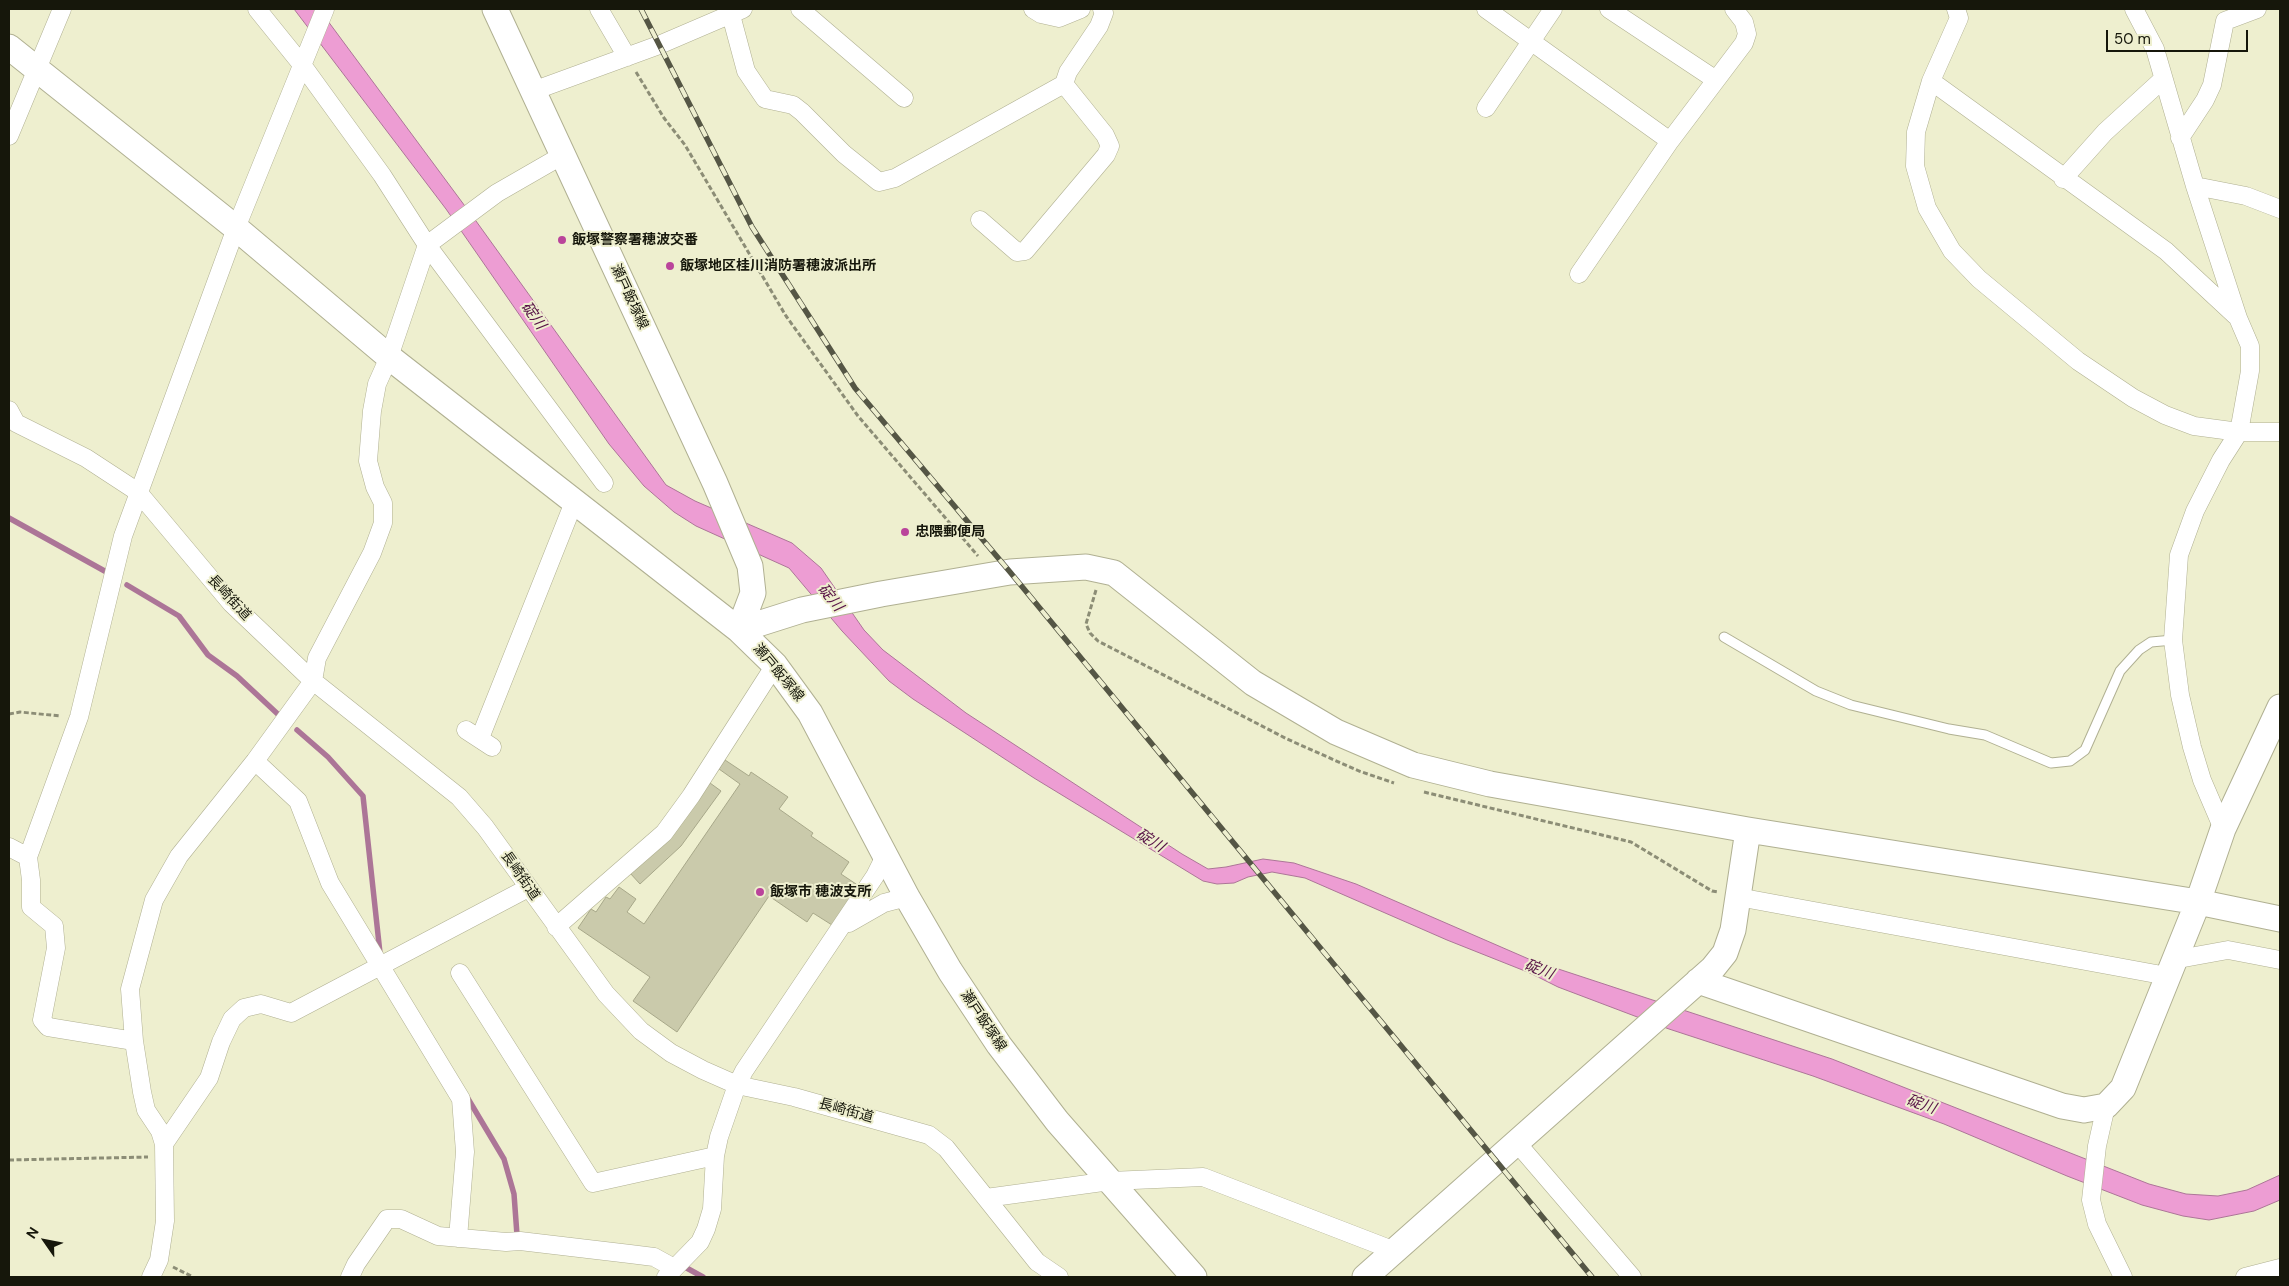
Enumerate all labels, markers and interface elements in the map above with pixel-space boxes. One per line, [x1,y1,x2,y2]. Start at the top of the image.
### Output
scale bar [2109,20,2252,52]
text: 50 m [2114,29,2151,49]
place label: 飯塚警察署穂波交番 [572,232,698,248]
marker: 飯塚警察署穂波交番 [556,234,568,246]
place label: 飯塚地区桂川消防署穂波派出所 [680,258,876,274]
marker: 飯塚地区桂川消防署穂波派出所 [664,260,676,272]
street label: 瀬戸飯塚線 [607,262,651,332]
water label: 碇川 [517,299,549,333]
place label: 忠隈郵便局 [915,524,985,540]
marker: 忠隈郵便局 [899,526,911,538]
street label: 長崎街道 [204,572,254,624]
water label: 碇川 [814,581,846,615]
street label: 瀬戸飯塚線 [749,641,807,705]
water label: 碇川 [1133,825,1167,857]
street label: 長崎街道 [497,848,543,904]
place label: 飯塚市 穂波支所 [770,884,871,900]
marker: 飯塚市 穂波支所 [754,886,766,898]
water label: 碇川 [1522,956,1556,984]
street label: 瀬戸飯塚線 [956,987,1010,1055]
water label: 碇川 [1904,1092,1938,1118]
street label: 長崎街道 [817,1096,875,1126]
north arrow [20,1216,70,1266]
text: N [22,1224,43,1242]

